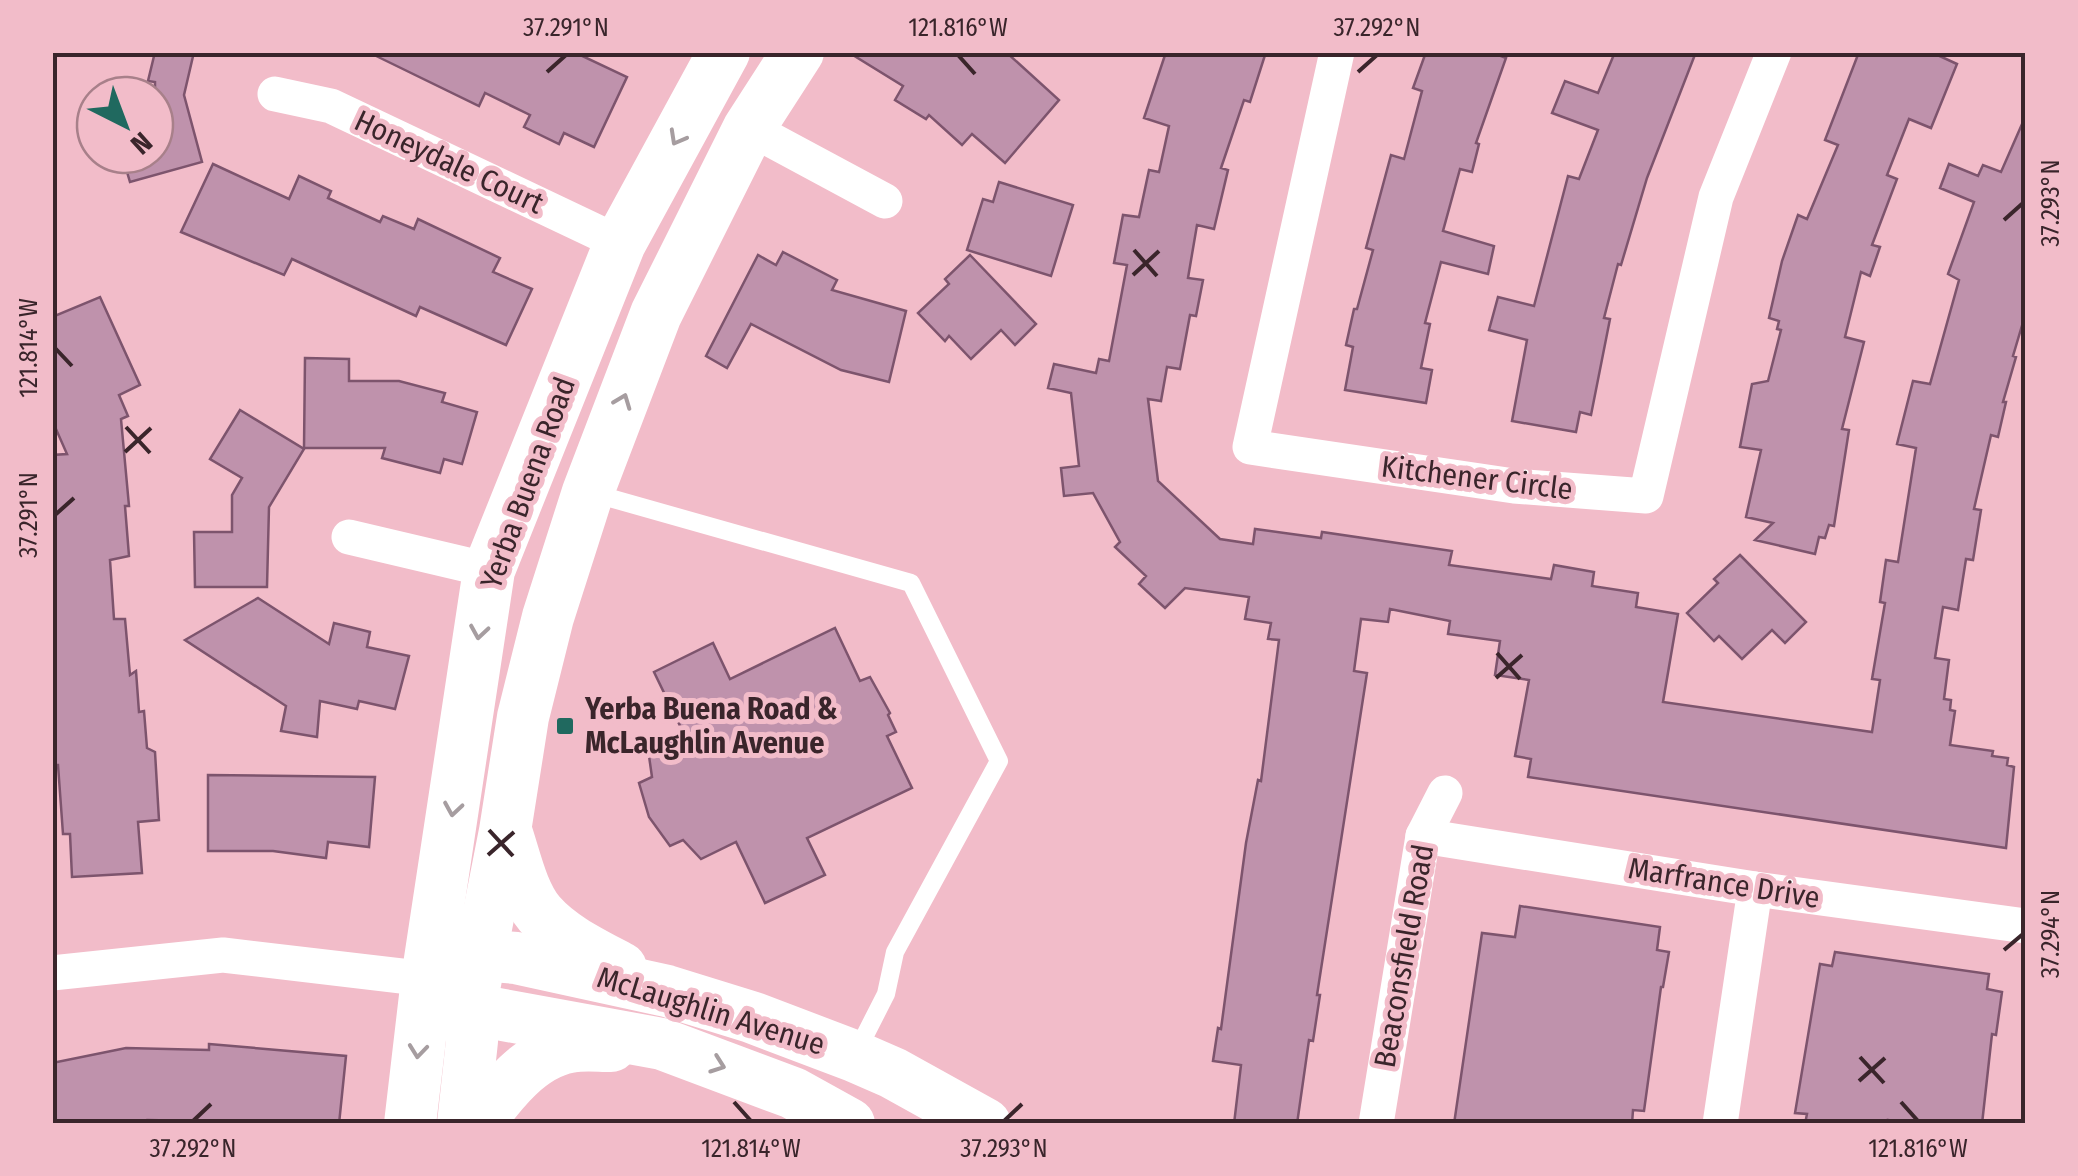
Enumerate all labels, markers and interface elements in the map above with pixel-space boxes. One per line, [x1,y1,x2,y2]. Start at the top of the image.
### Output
text: 37.291°N [523,13,609,43]
text: 121.816°W [908,13,1008,43]
text: 37.292°N [1333,13,1421,43]
north arrow [75,75,175,175]
street label: Honeydale Court [349,103,549,222]
text: N [124,125,159,161]
one-way arrow [670,127,689,146]
text: 37.293°N [2036,159,2066,247]
text: 121.814°W [14,298,44,398]
street label: Yerba Buena Road [473,372,583,594]
one-way arrow [611,393,631,411]
street label: Kitchener Circle [1379,448,1575,508]
text: 37.291°N [14,472,44,558]
one-way arrow [470,624,491,641]
place label: Yerba Buena Road & McLaughlin Avenue [584,691,838,761]
marker: Yerba Buena Road & McLaughlin Avenue [554,715,576,737]
one-way arrow [443,800,464,817]
street label: Beaconsfield Road [1367,842,1441,1070]
street label: Marfrance Drive [1626,850,1822,916]
text: 37.294°N [2036,890,2066,978]
street label: McLaughlin Avenue [593,959,829,1063]
one-way arrow [408,1044,429,1060]
one-way arrow [708,1053,725,1074]
text: 37.292°N [149,1134,237,1164]
text: 121.814°W [701,1134,801,1164]
text: 37.293°N [960,1134,1048,1164]
text: 121.816°W [1868,1134,1968,1164]

